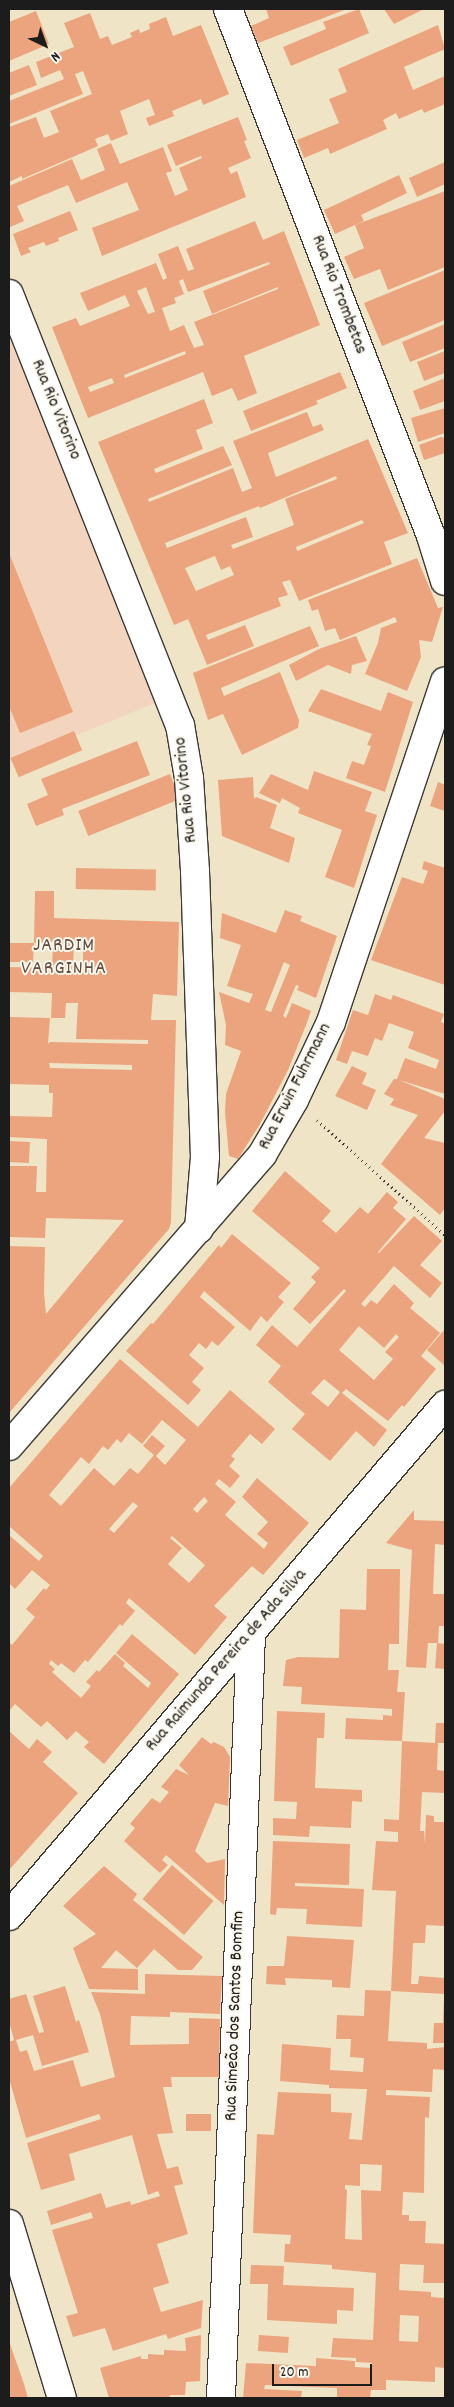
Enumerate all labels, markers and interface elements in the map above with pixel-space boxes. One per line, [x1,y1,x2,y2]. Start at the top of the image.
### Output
north arrow [20,20,70,70]
text: N [46,46,64,66]
street label: Rua Rio Trombetas [305,232,371,358]
street label: Rua Rio Vitorino [25,357,85,463]
street label: Rua Rio Vitorino [171,736,203,844]
district label: JARDIM VARGINHA [20,934,108,981]
street label: Rua Erwin Fuhrmann [255,1020,337,1154]
street label: Rua Raimunda Pereira de Ada Silva [142,1565,312,1757]
street label: Rua Simeão dos Santos Bomfim [222,1910,250,2122]
scale bar [274,2354,374,2386]
text: 20 m [280,2362,308,2384]

